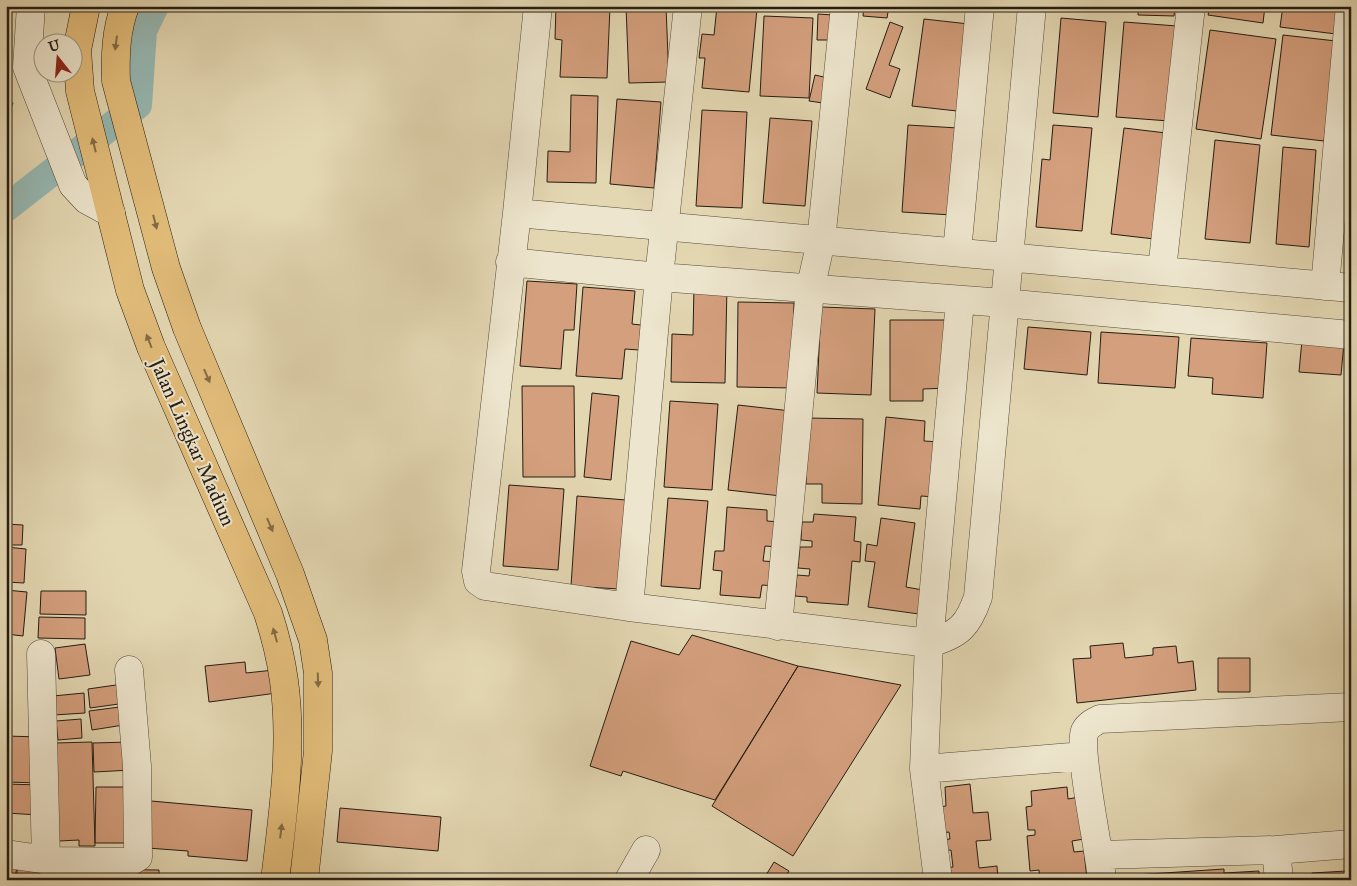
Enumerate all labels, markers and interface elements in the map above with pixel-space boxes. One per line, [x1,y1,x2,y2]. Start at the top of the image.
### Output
north arrow [32,32,82,82]
one-way arrow [112,35,120,51]
text: U [47,36,63,56]
one-way arrow [90,138,98,153]
one-way arrow [151,215,159,230]
one-way arrow [145,333,153,348]
street label: Jalan Lingkar Madiun [144,353,241,530]
one-way arrow [204,368,212,383]
one-way arrow [267,518,274,533]
one-way arrow [270,628,278,643]
one-way arrow [314,672,322,688]
one-way arrow [277,823,285,839]

